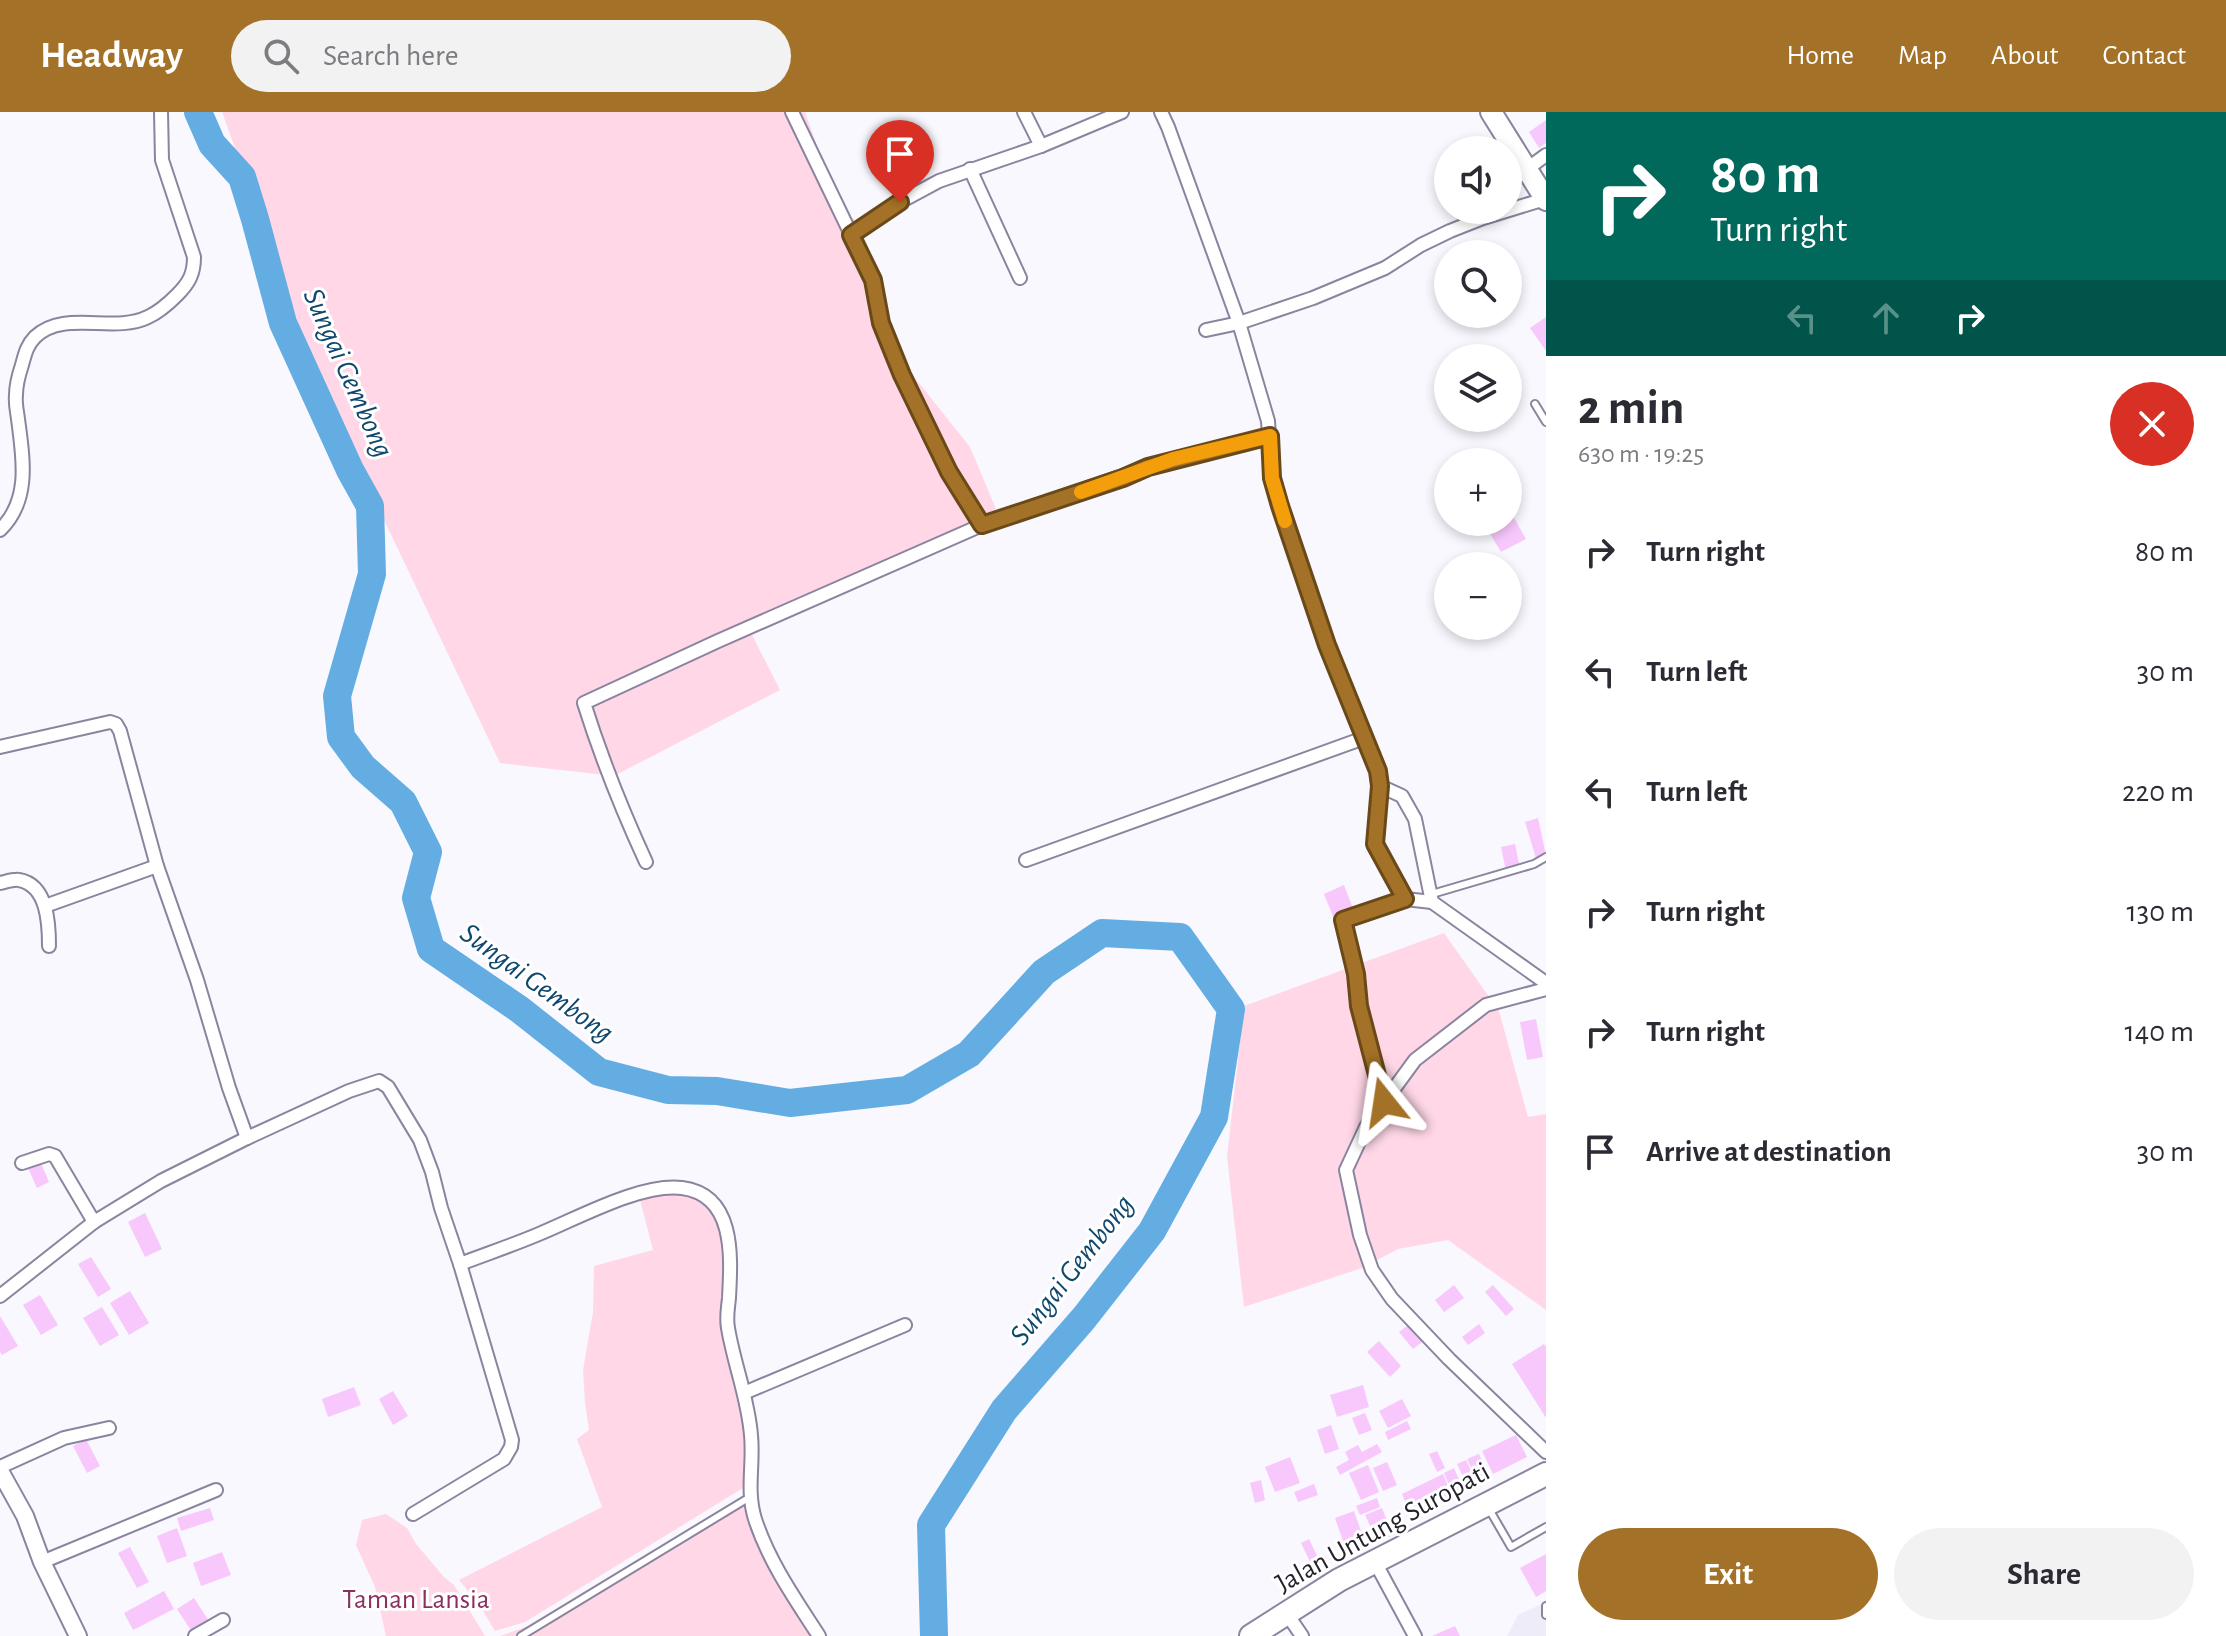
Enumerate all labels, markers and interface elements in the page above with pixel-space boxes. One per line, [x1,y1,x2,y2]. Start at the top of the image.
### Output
search box [231,20,791,92]
icon: search [259,34,303,78]
text: Headway [40,37,183,75]
text: Search here [323,41,459,71]
text: Home [1787,42,1854,70]
text: Map [1898,42,1947,70]
text: About [1991,42,2059,70]
text: Contact [2103,42,2186,70]
pin [866,120,934,202]
icon: arrive [878,132,922,176]
map controls [1434,136,1522,640]
button: sound [1434,136,1522,224]
icon: right [1578,144,1682,248]
text: 80 m [1710,147,1820,203]
text: Turn right [1710,212,1847,248]
button: search [1434,240,1522,328]
water label: Sungai Gembong [297,284,399,462]
icon: left [1780,296,1824,340]
icon: ahead [1864,296,1908,340]
icon: right [1948,296,1992,340]
button: layers [1434,344,1522,432]
button: close [2110,382,2194,466]
text: 2 min [1578,385,1685,433]
text: 630 m · 19:25 [1578,441,1704,467]
button: + [1434,448,1522,536]
icon: right [1578,530,1622,574]
text: Turn right [1646,537,1765,567]
text: 80 m [2135,537,2194,567]
button: − [1434,552,1522,640]
icon: left [1578,650,1622,694]
text: Turn left [1646,657,1747,687]
text: 30 m [2137,657,2194,687]
icon: left [1578,770,1622,814]
text: Turn left [1646,777,1747,807]
text: 220 m [2122,777,2194,807]
icon: right [1578,890,1622,934]
text: Turn right [1646,897,1765,927]
text: 130 m [2127,897,2194,927]
water label: Sungai Gembong [455,918,619,1048]
icon: right [1578,1010,1622,1054]
text: Turn right [1646,1017,1765,1047]
text: 140 m [2124,1017,2194,1047]
position arrow [1342,1060,1426,1144]
icon: arrive [1578,1130,1622,1174]
text: Arrive at destination [1646,1137,1892,1167]
text: 30 m [2137,1137,2194,1167]
water label: Sungai Gembong [1004,1189,1140,1351]
street label: Jalan Untung Suropati [1271,1458,1495,1598]
button: Exit [1578,1528,1878,1620]
button: Share [1894,1528,2194,1620]
park label: Taman Lansia [342,1586,490,1614]

